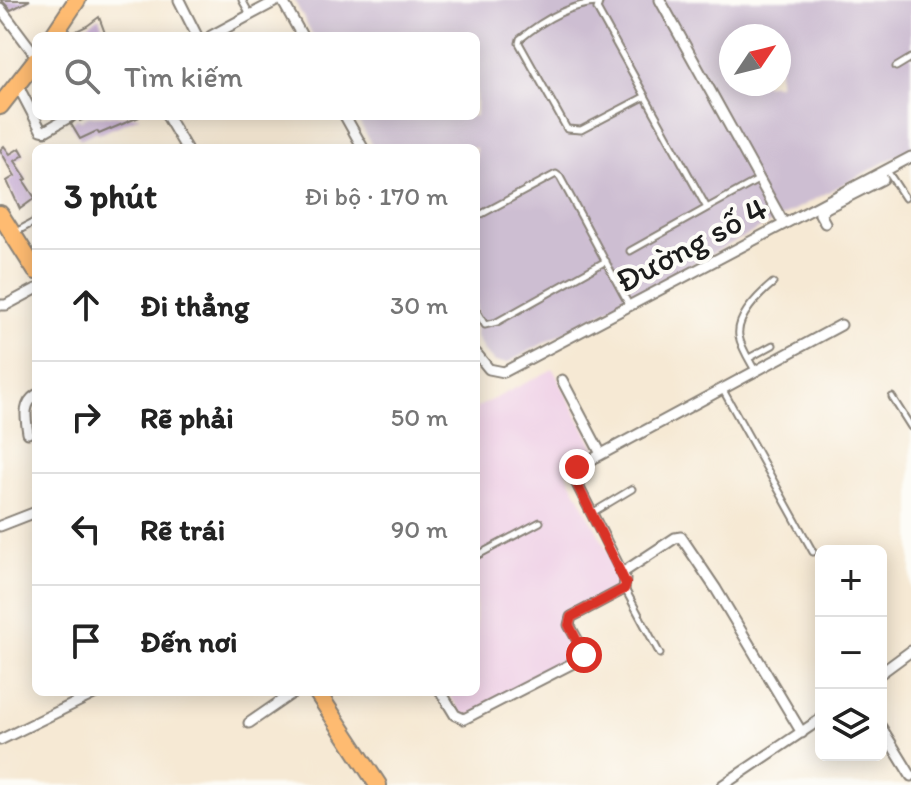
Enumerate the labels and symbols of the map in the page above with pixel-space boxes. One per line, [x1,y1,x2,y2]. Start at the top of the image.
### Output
north arrow [719,24,791,96]
street label: Đường số 4 [609,187,774,301]
route end [559,449,595,485]
route start [566,637,602,673]

